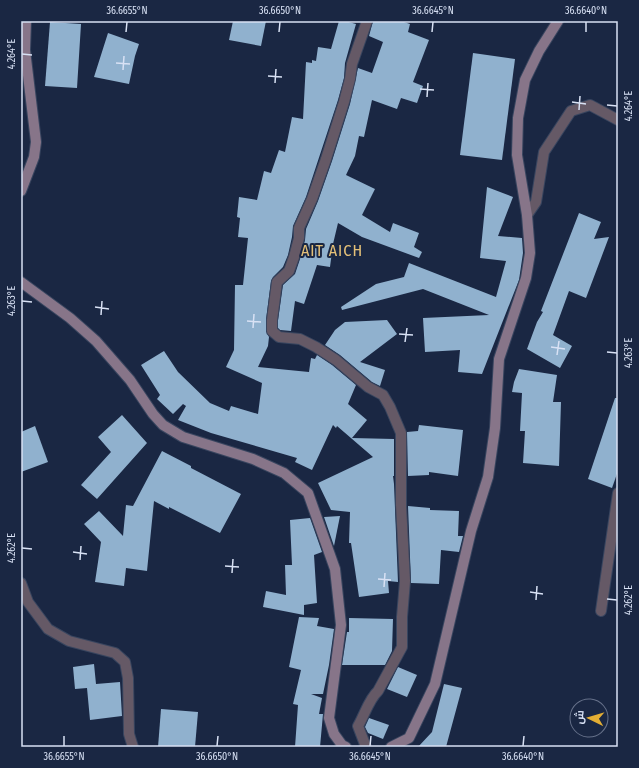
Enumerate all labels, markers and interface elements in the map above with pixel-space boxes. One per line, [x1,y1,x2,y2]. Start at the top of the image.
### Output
text: 36.6655°N [106,5,148,17]
text: 36.6650°N [259,5,301,17]
text: 36.6645°N [412,5,454,17]
text: 36.6640°N [565,5,607,17]
text: 4.264°E [6,38,18,69]
text: 4.264°E [623,90,635,121]
district label: AIT AICH [301,241,363,260]
text: 4.263°E [6,286,18,316]
text: 4.263°E [623,338,635,368]
text: 4.262°E [6,533,18,563]
text: 4.262°E [623,585,635,615]
north arrow [569,698,609,738]
text: ش [572,710,587,725]
text: 36.6655°N [43,751,85,763]
text: 36.6650°N [196,751,238,763]
text: 36.6645°N [349,751,391,763]
text: 36.6640°N [502,751,544,763]

